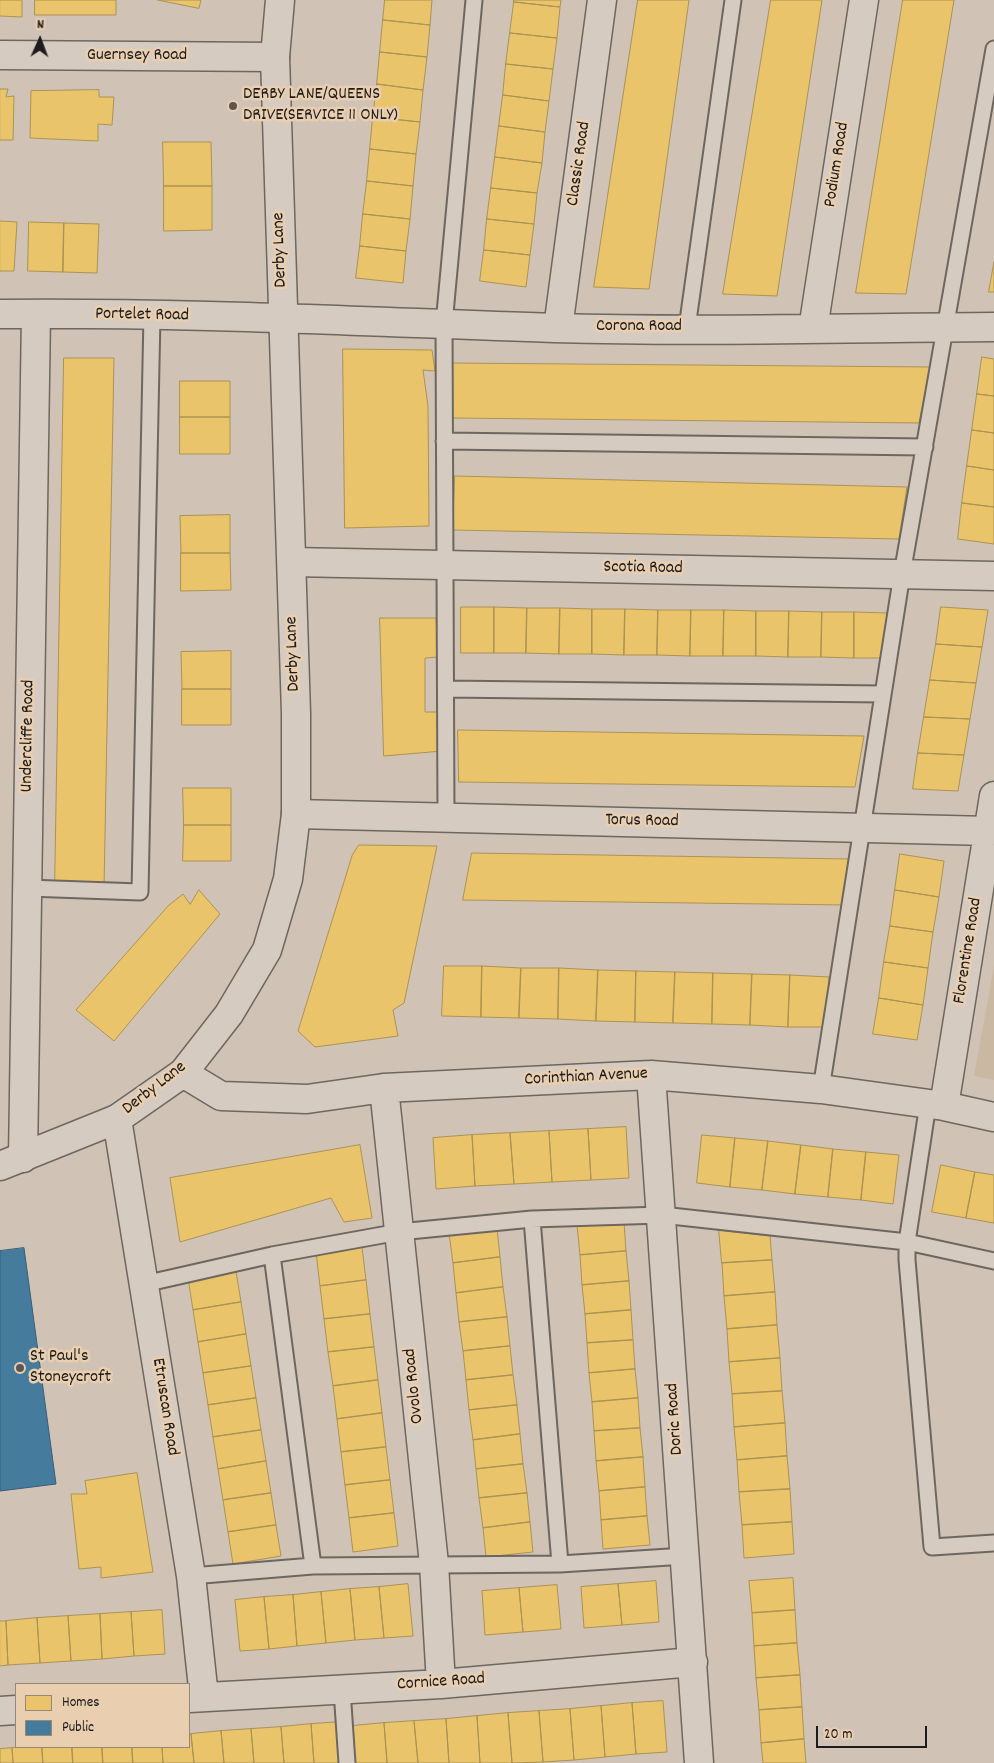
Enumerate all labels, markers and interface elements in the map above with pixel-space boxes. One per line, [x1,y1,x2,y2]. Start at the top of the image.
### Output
north arrow [15,15,65,65]
text: N [37,15,44,35]
street label: Guernsey Road [87,46,187,68]
place label: DERBY LANE/QUEENS DRIVE(SERVICE 11 ONLY) [243,85,398,128]
marker: DERBY LANE/QUEENS DRIVE(SERVICE 11 ONLY) [227,100,239,112]
street label: Classic Road [563,120,597,208]
street label: Podium Road [821,121,855,209]
street label: Derby Lane [269,212,293,288]
street label: Portelet Road [95,304,189,328]
street label: Corona Road [596,317,682,339]
street label: Scotia Road [603,558,683,580]
street label: Derby Lane [282,616,306,692]
street label: Undercliffe Road [17,679,41,793]
street label: Torus Road [605,811,679,833]
street label: Florentine Road [950,896,988,1006]
street label: Derby Lane [119,1057,191,1121]
street label: Corinthian Avenue [524,1064,648,1092]
place label: St Paul's Stoneycroft [30,1347,111,1390]
street label: Ovolo Road [400,1347,430,1425]
street label: Etruscan Road [146,1357,182,1457]
marker: St Paul's Stoneycroft [14,1362,26,1374]
street label: Doric Road [663,1382,689,1456]
street label: Cornice Road [396,1669,486,1697]
legend [15,1683,190,1748]
text: Homes [62,1692,100,1714]
scale bar [819,1716,930,1748]
text: Public [62,1717,94,1739]
text: 20 m [824,1724,852,1746]

